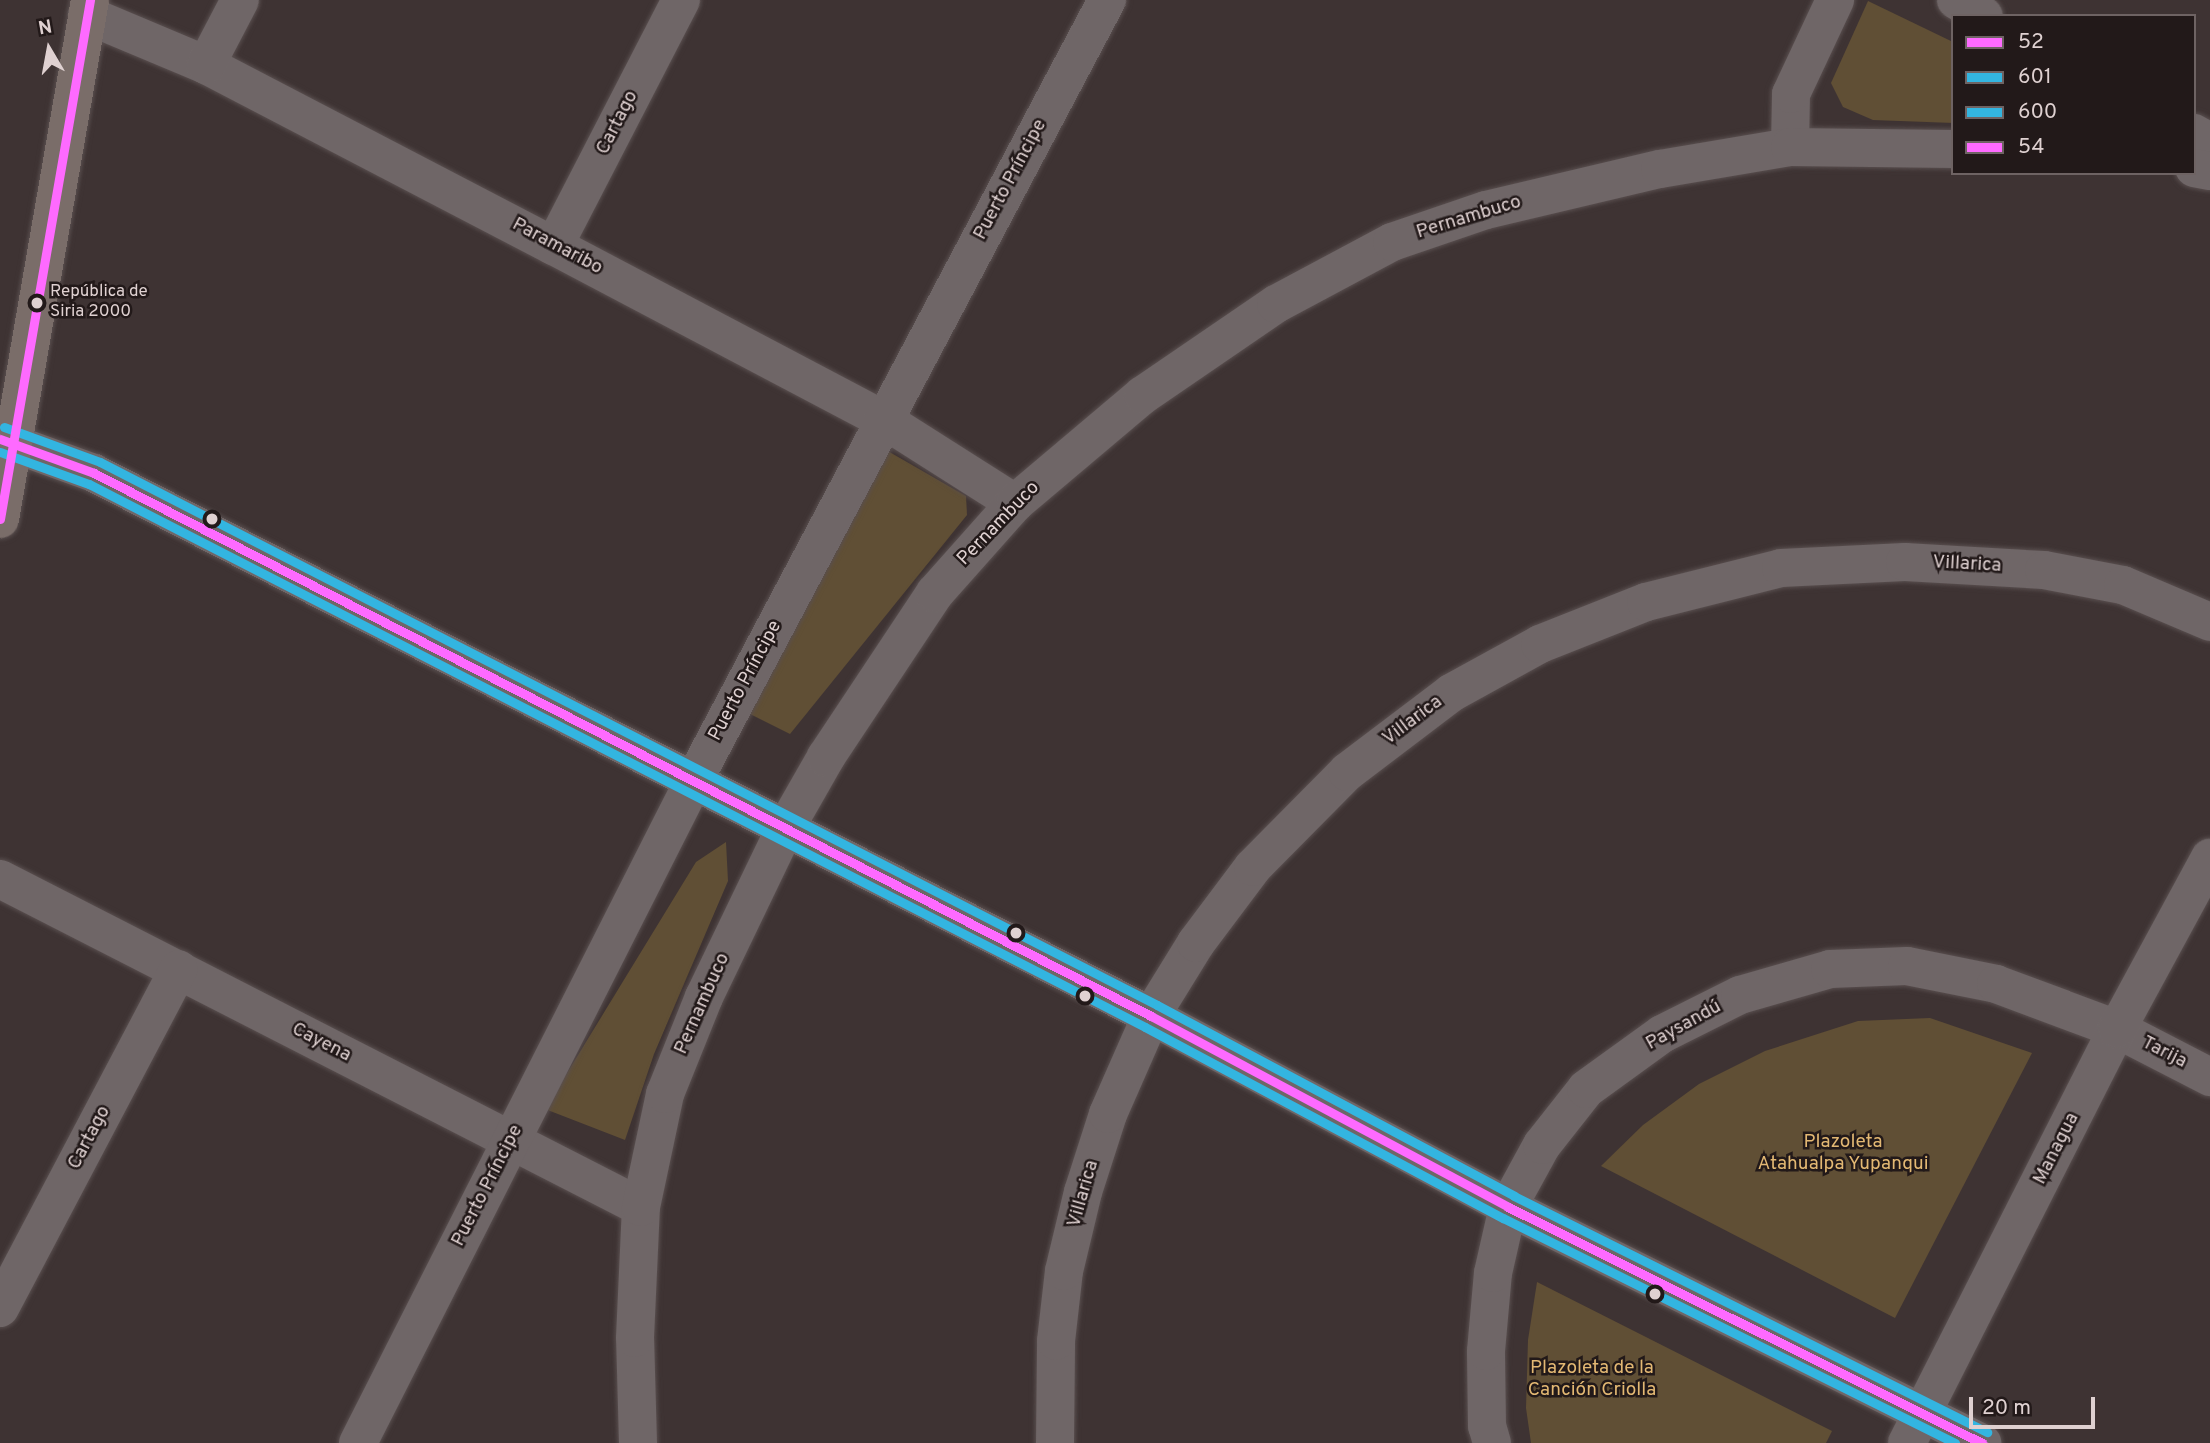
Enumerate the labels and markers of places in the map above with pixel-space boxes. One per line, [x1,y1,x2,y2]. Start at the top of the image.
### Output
place label: República de Siria 2000 [50,283,148,323]
marker: República de Siria 2000 [30,296,44,310]
unlabelled marker [205,512,219,526]
unlabelled marker [1009,926,1023,940]
unlabelled marker [1078,989,1092,1003]
unlabelled marker [1648,1287,1662,1301]

